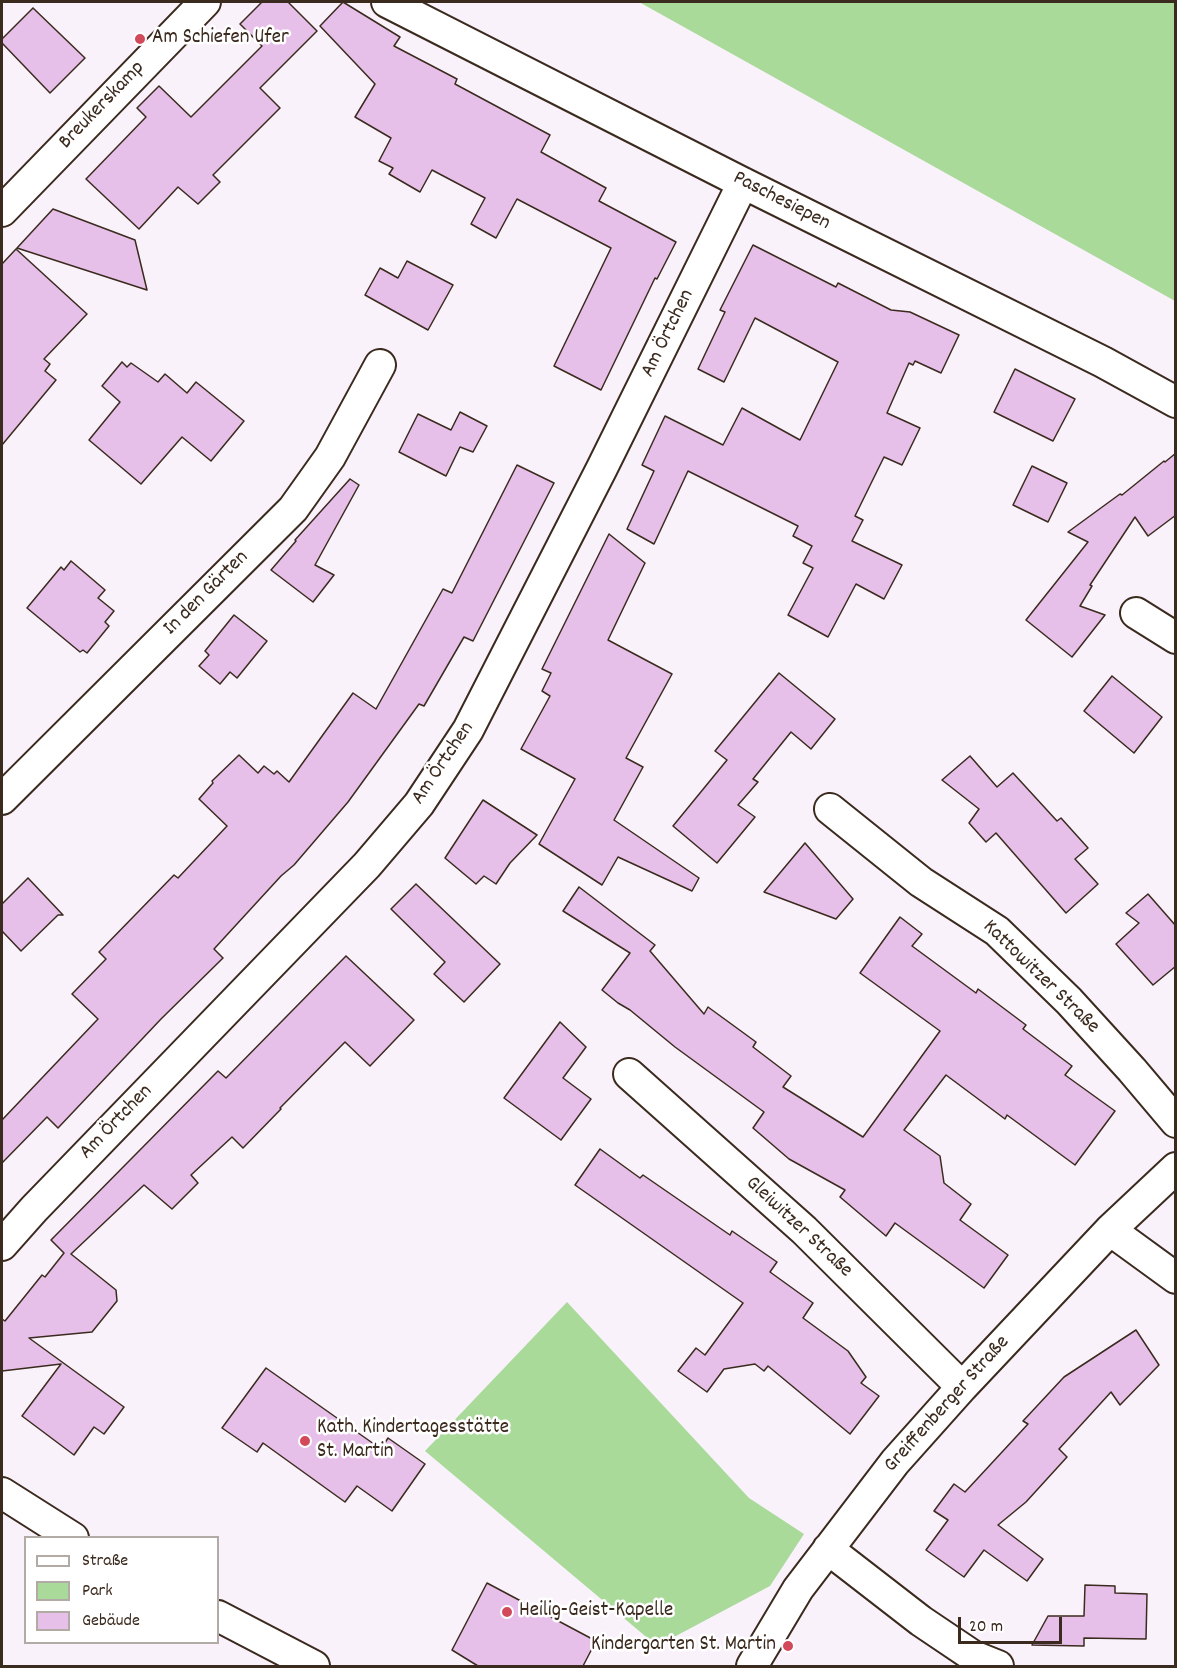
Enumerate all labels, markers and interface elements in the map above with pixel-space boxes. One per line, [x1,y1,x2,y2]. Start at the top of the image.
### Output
place label: Am Schiefen Ufer [152,26,289,52]
marker: Am Schiefen Ufer [133,32,147,46]
street label: Breukerskamp [55,57,151,155]
street label: Paschesiepen [728,167,834,237]
street label: Am Örtchen [637,286,701,382]
street label: In den Gärten [159,546,255,642]
street label: Am Örtchen [407,718,481,810]
street label: Kattowitzer Straße [976,916,1104,1040]
street label: Am Örtchen [75,1080,159,1166]
street label: Gleiwitzer Straße [739,1172,857,1284]
street label: Greiffenberger Straße [880,1331,1016,1479]
place label: Kath. Kindertagesstätte St. Martin [317,1416,509,1466]
marker: Kath. Kindertagesstätte St. Martin [298,1434,312,1448]
legend [24,1536,219,1644]
text: Straße [82,1549,128,1574]
text: Park [82,1579,113,1604]
place label: Heilig-Geist-Kapelle [519,1599,673,1625]
marker: Heilig-Geist-Kapelle [500,1605,514,1619]
scale bar [961,1605,1064,1643]
text: Gebäude [82,1609,140,1634]
text: 20 m [969,1615,1003,1640]
place label: Kindergarten St. Martin [591,1633,776,1659]
marker: Kindergarten St. Martin [781,1639,795,1653]

